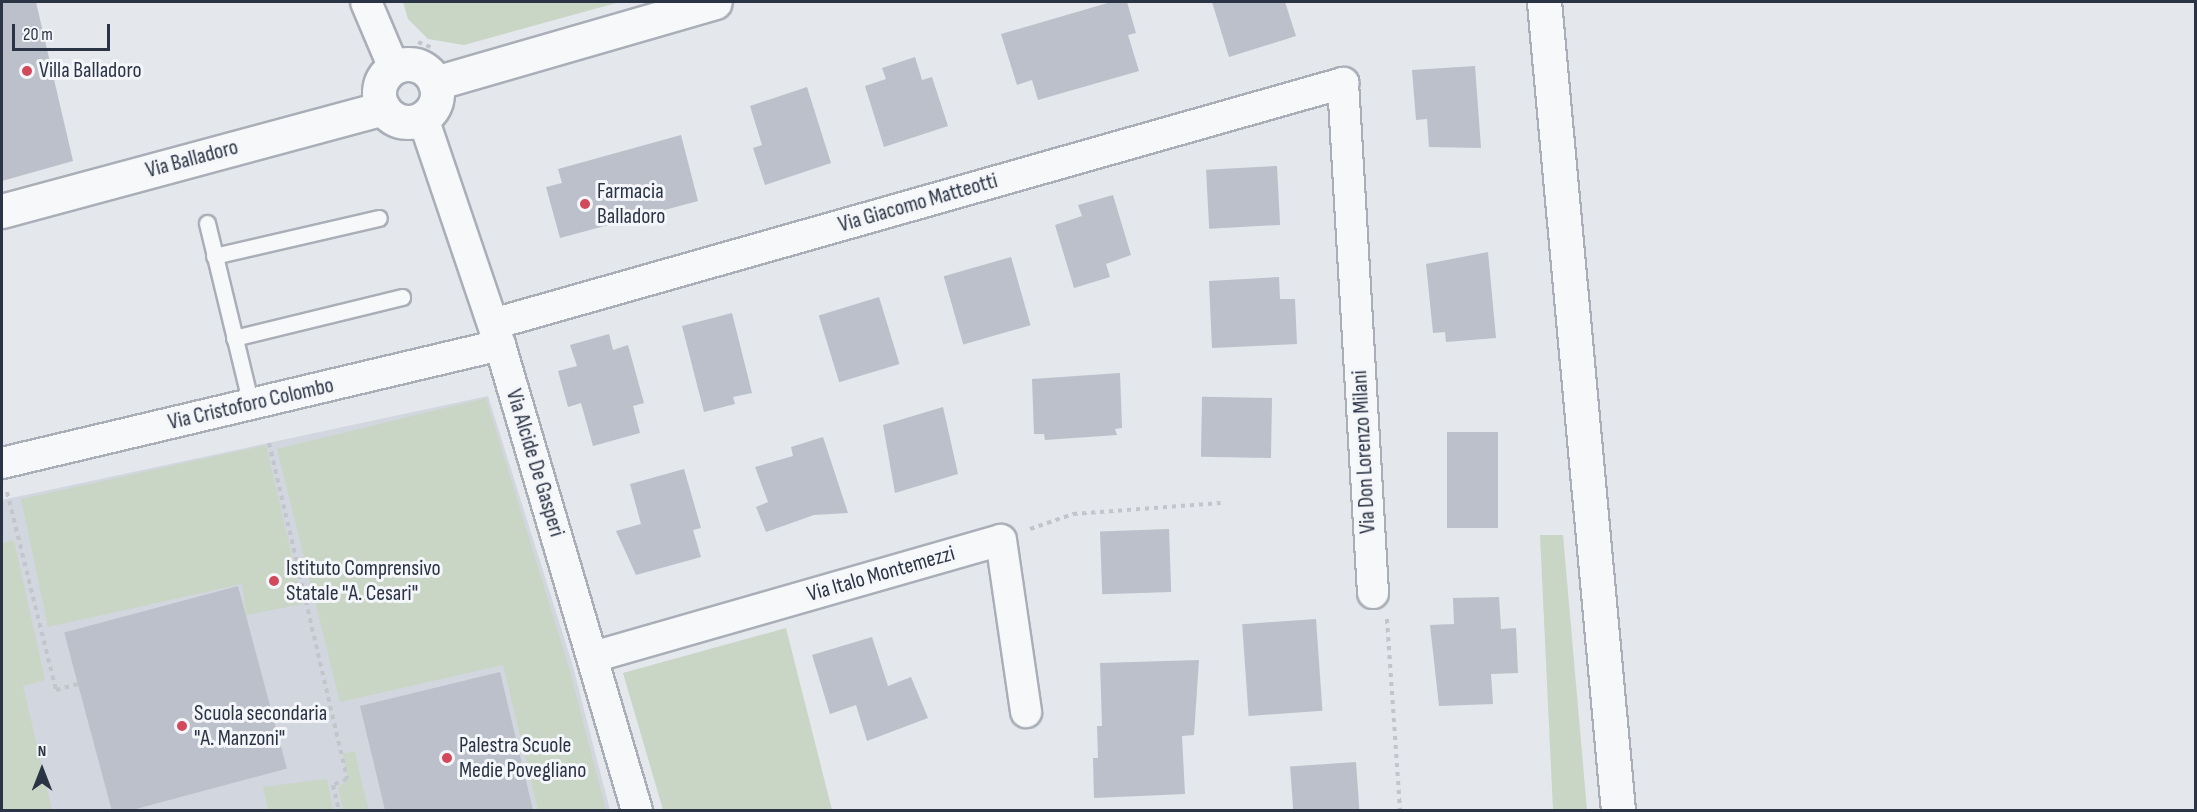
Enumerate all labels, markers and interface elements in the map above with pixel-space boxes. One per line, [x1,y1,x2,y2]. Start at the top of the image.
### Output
scale bar [15,12,112,50]
text: 20 m [23,24,53,45]
place label: Villa Balladoro [39,58,142,84]
marker: Villa Balladoro [20,64,34,78]
street label: Via Balladoro [143,134,241,184]
street label: Via Giacomo Matteotti [835,168,1001,238]
place label: Farmacia Balladoro [597,178,665,230]
marker: Farmacia Balladoro [578,197,592,211]
street label: Via Don Lorenzo Milani [1347,370,1381,534]
street label: Via Cristoforo Colombo [166,372,336,436]
street label: Via Alcide De Gasperi [500,386,570,540]
street label: Via Italo Montemezzi [804,540,958,608]
place label: Istituto Comprensivo Statale "A. Cesari" [286,555,441,606]
marker: Istituto Comprensivo Statale "A. Cesari" [267,574,281,588]
place label: Scuola secondaria "A. Manzoni" [194,700,327,752]
marker: Scuola secondaria "A. Manzoni" [175,719,189,733]
place label: Palestra Scuole Medie Povegliano [459,732,586,784]
north arrow [12,740,72,800]
text: N [38,742,46,761]
marker: Palestra Scuole Medie Povegliano [440,751,454,765]

